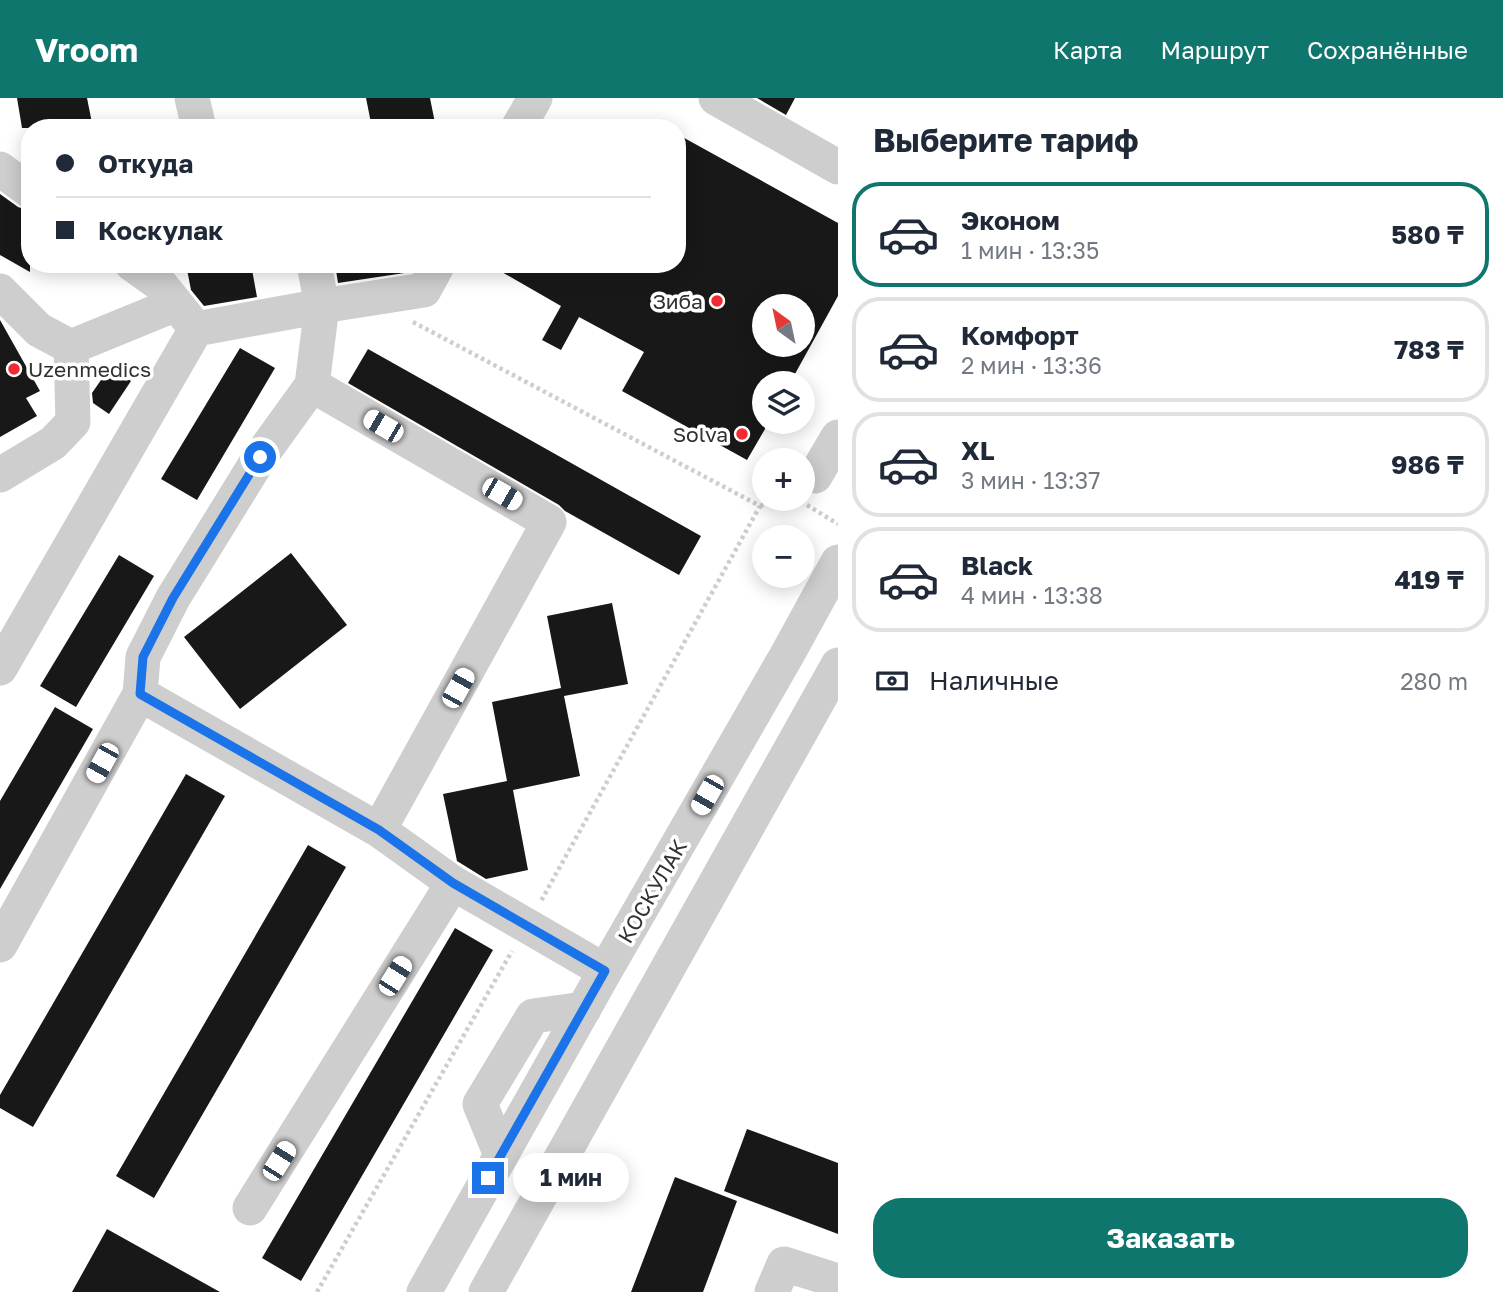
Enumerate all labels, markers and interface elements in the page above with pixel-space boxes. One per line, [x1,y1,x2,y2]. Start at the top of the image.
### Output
text: Vroom [35,30,138,69]
text: Карта [1053,35,1123,64]
text: Маршрут [1161,35,1269,64]
text: Сохранённые [1307,35,1468,64]
text: Выберите тариф [873,121,1139,159]
text: Откуда [98,148,193,179]
icon: car [877,203,940,266]
text: Эконом [961,205,1060,236]
text: Коскулак [98,215,223,246]
text: 580 ₸ [1391,219,1464,250]
text: 1 мин · 13:35 [961,236,1099,264]
place label: Зиба [652,288,703,314]
marker: Зиба [709,293,725,309]
north arrow [752,294,816,357]
map controls [752,294,815,588]
icon: car [877,318,940,381]
text: Комфорт [961,320,1079,351]
text: 783 ₸ [1394,334,1464,365]
text: 2 мин · 13:36 [961,351,1102,379]
place label: Uzenmedics [28,356,151,382]
marker: Uzenmedics [6,361,22,377]
button: layers [752,371,815,434]
car [360,406,407,446]
place label: Solva [673,421,728,447]
marker: Solva [734,426,750,442]
icon: car [877,433,940,496]
text: XL [961,435,995,466]
route start [244,441,276,473]
button: + [752,448,815,511]
text: 986 ₸ [1391,449,1464,480]
text: 3 мин · 13:37 [961,466,1100,494]
car [479,474,526,514]
button: − [752,525,815,588]
icon: car [877,548,940,611]
text: Black [961,550,1033,581]
text: 419 ₸ [1394,564,1464,595]
text: 4 мин · 13:38 [961,581,1103,609]
icon: cash [873,662,911,700]
car [439,665,478,711]
text: Наличные [929,665,1059,696]
text: 280 m [1400,667,1468,695]
car [83,740,122,786]
car [688,772,727,818]
street label: КОСКУЛАК [612,834,692,948]
car [375,953,416,999]
car [259,1138,300,1184]
callout: 1 мин [512,1154,628,1202]
route end [472,1162,504,1194]
text: 1 мин [540,1163,602,1191]
button: Заказать [873,1198,1468,1278]

